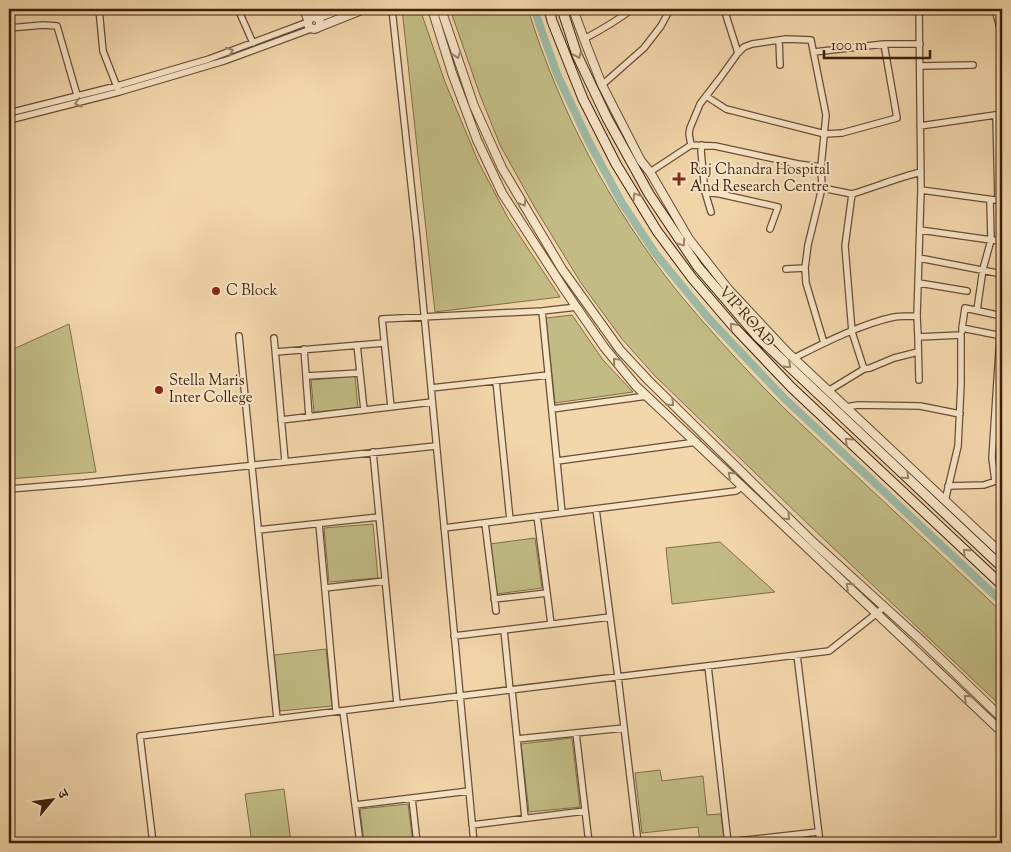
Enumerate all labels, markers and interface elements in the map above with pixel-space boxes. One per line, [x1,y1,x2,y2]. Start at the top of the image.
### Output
scale bar [824,28,930,60]
text: 100 m [831,36,868,57]
one-way arrow [225,47,234,57]
one-way arrow [451,50,461,59]
one-way arrow [571,50,582,59]
one-way arrow [73,97,82,108]
place label: Raj Chandra Hospital And Research Centre [690,160,830,198]
marker: Raj Chandra Hospital And Research Centre [672,172,686,186]
one-way arrow [632,193,642,202]
one-way arrow [516,198,526,207]
one-way arrow [676,237,685,246]
place label: C Block [226,281,278,302]
street label: VIP ROAD [713,282,779,352]
marker: C Block [210,285,222,297]
one-way arrow [730,322,739,331]
one-way arrow [612,357,621,366]
one-way arrow [783,359,792,368]
place label: Stella Maris Inter College [169,371,253,409]
marker: Stella Maris Inter College [153,384,165,396]
one-way arrow [666,397,675,406]
one-way arrow [845,438,854,447]
one-way arrow [901,470,910,479]
one-way arrow [728,472,737,481]
one-way arrow [781,511,790,520]
one-way arrow [963,549,972,558]
one-way arrow [846,583,855,592]
one-way arrow [964,695,973,704]
north arrow [28,774,78,824]
text: उ [51,786,73,803]

